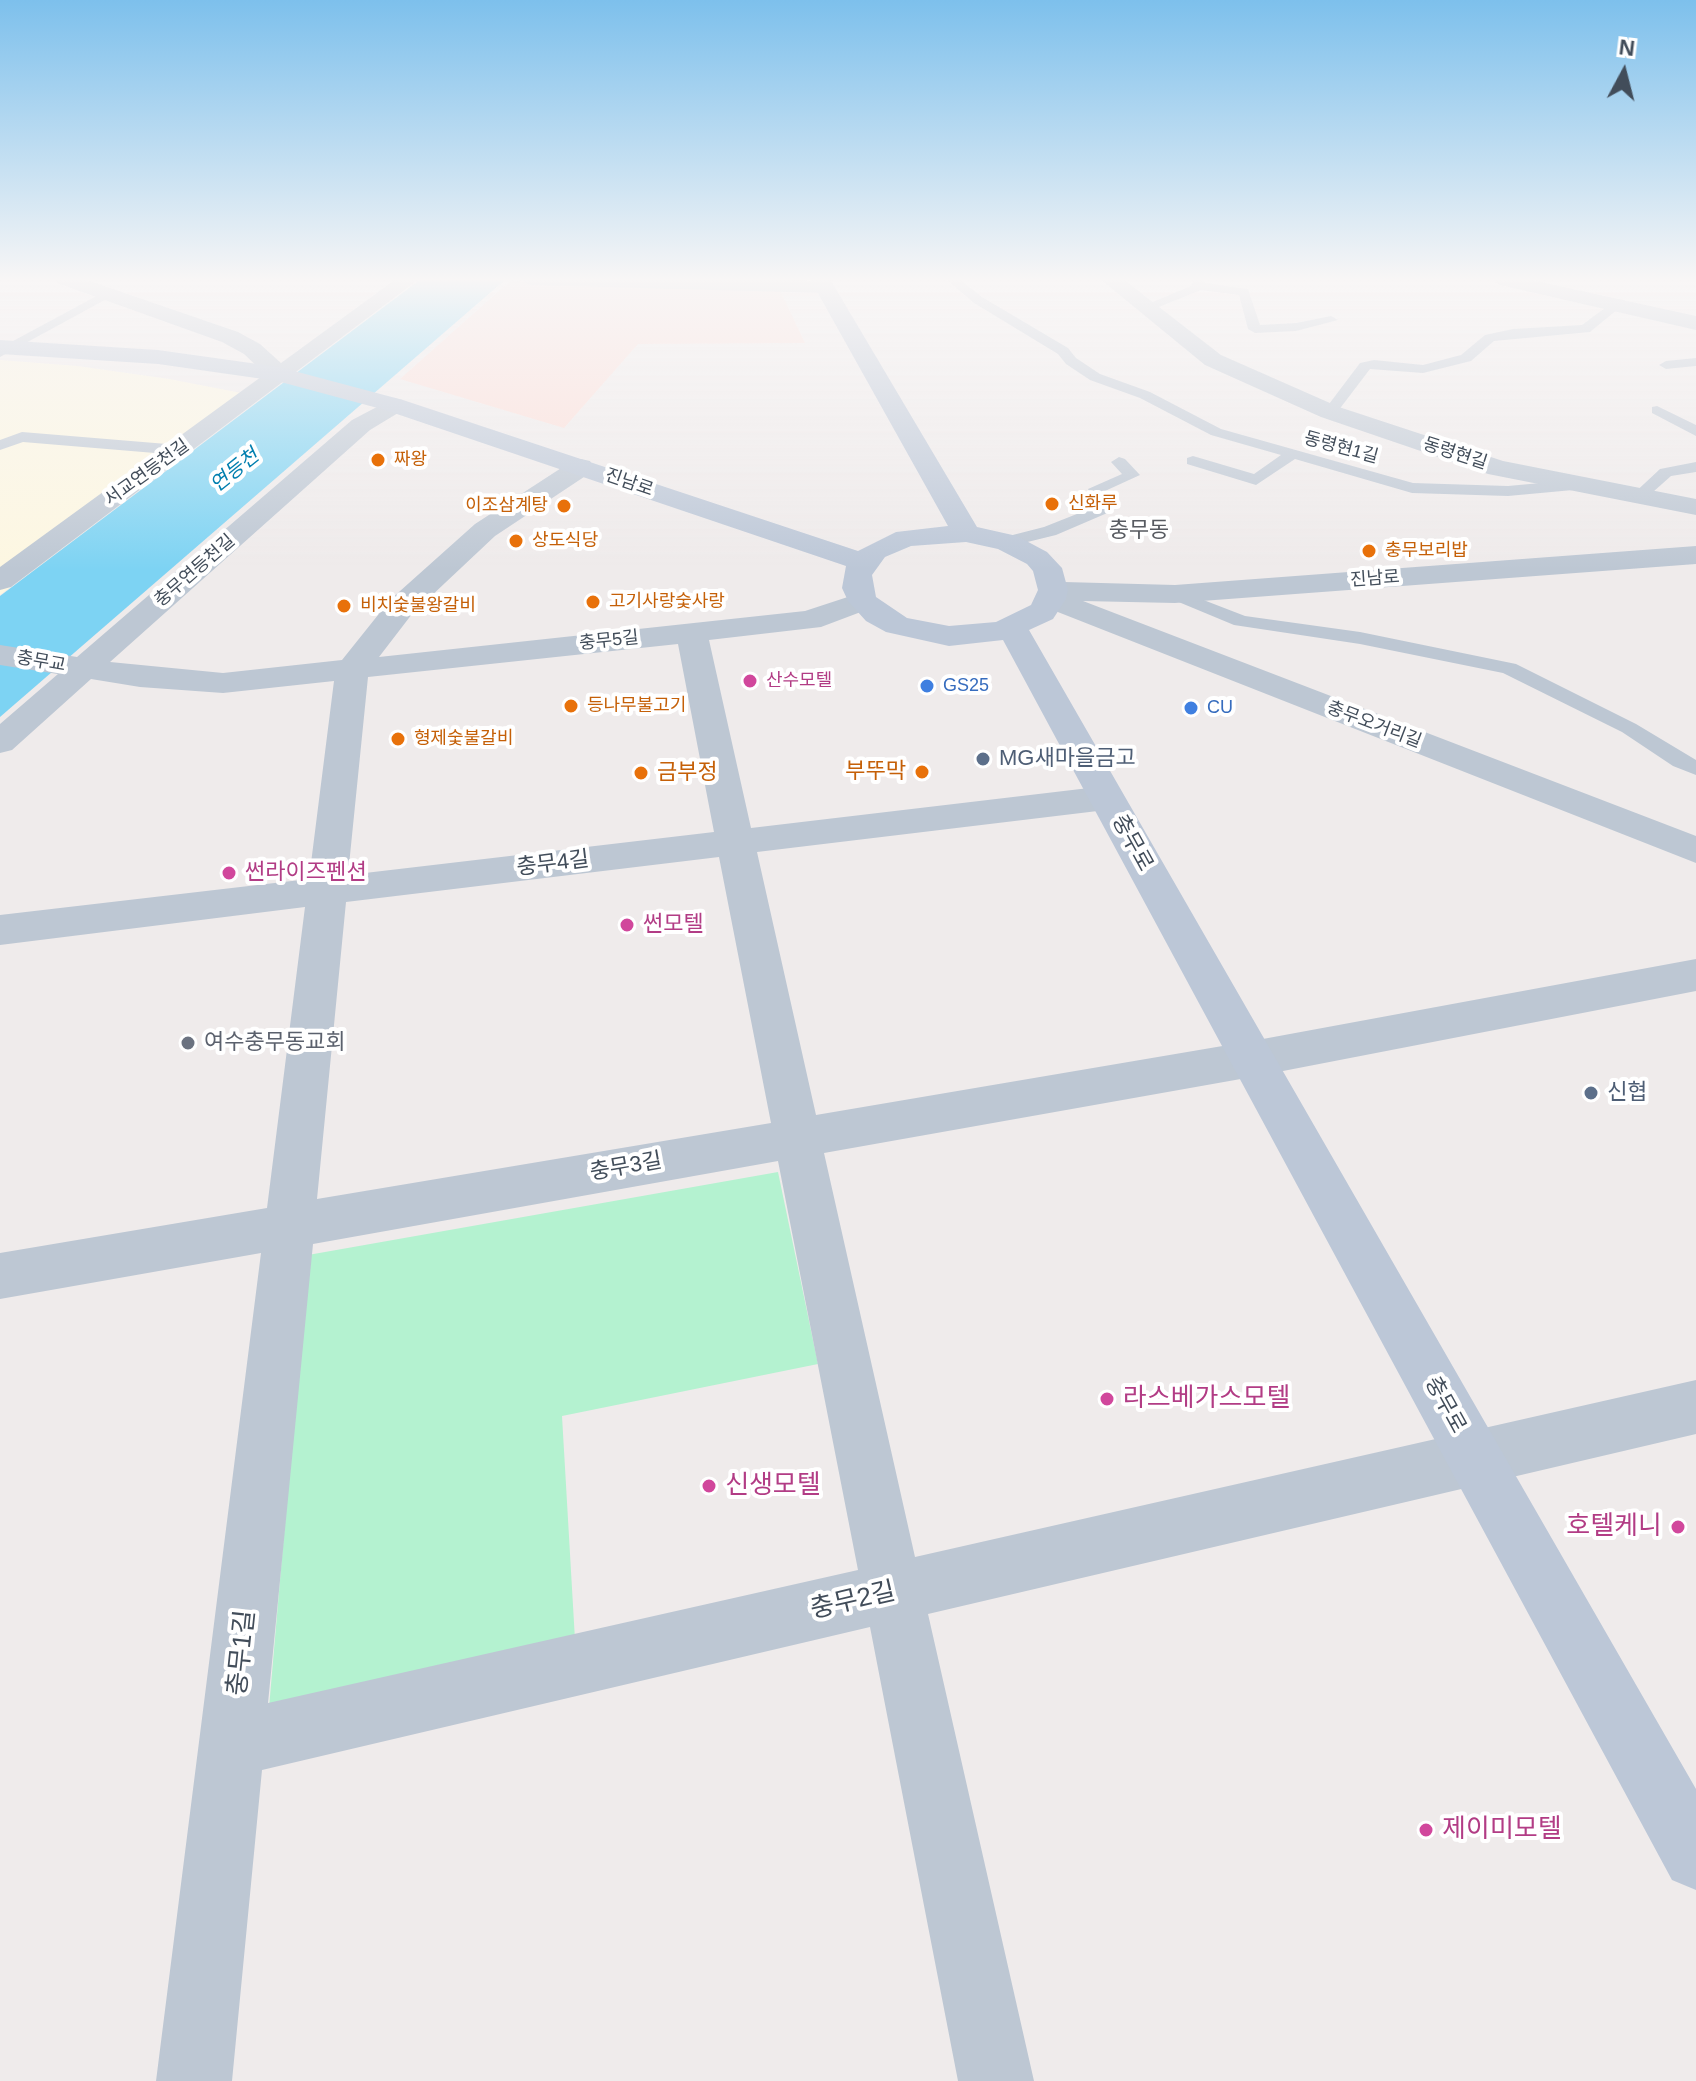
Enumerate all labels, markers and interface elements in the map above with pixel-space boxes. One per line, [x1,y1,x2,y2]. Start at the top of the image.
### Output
north arrow [1584,32,1664,112]
text: N [1618,34,1636,61]
street label: 동령현1길 [1301,428,1381,468]
street label: 동령현길 [1420,433,1490,475]
street label: 서교연등천길 [100,435,194,511]
water label: 연등천 [206,444,264,498]
place label: 짜왕 [394,449,427,471]
marker: 짜왕 [369,451,387,469]
street label: 진남로 [602,465,656,501]
place label: 신화루 [1068,493,1118,515]
place label: 이조삼계탕 [465,495,548,517]
marker: 신화루 [1043,495,1061,513]
marker: 이조삼계탕 [555,497,573,515]
district label: 충무동 [1109,518,1169,544]
street label: 충무연등천길 [150,530,240,612]
place label: 상도식당 [532,530,598,552]
marker: 상도식당 [507,532,525,550]
place label: 충무보리밥 [1385,540,1468,562]
marker: 충무보리밥 [1360,542,1378,560]
street label: 진남로 [1349,566,1401,592]
place label: 고기사랑숯사랑 [609,591,725,613]
marker: 고기사랑숯사랑 [584,593,602,611]
place label: 비치숯불왕갈비 [360,595,476,617]
marker: 비치숯불왕갈비 [335,597,353,615]
street label: 충무5길 [578,627,640,655]
street label: 충무교 [15,647,67,677]
place label: 산수모텔 [766,670,832,692]
marker: 산수모텔 [741,672,759,690]
place label: GS25 [943,675,989,697]
marker: GS25 [918,677,936,695]
place label: 등나무불고기 [587,695,686,717]
marker: 등나무불고기 [562,697,580,715]
place label: CU [1207,697,1233,719]
street label: 충무오거리길 [1324,697,1424,753]
marker: CU [1182,699,1200,717]
place label: 형제숯불갈비 [414,728,513,750]
marker: 형제숯불갈비 [389,730,407,748]
place label: MG새마을금고 [999,746,1136,772]
marker: MG새마을금고 [974,750,992,768]
place label: 부뚜막 [845,759,906,785]
place label: 금부정 [657,760,718,786]
marker: 부뚜막 [913,763,931,781]
marker: 금부정 [632,764,650,782]
street label: 충무로 [1106,810,1158,876]
street label: 충무4길 [515,846,591,882]
place label: 썬라이즈펜션 [245,860,366,886]
marker: 썬라이즈펜션 [220,864,238,882]
place label: 썬모텔 [643,912,704,938]
marker: 썬모텔 [618,916,636,934]
place label: 여수충무동교회 [204,1030,346,1056]
marker: 여수충무동교회 [179,1034,197,1052]
place label: 신협 [1607,1080,1647,1106]
marker: 신협 [1582,1084,1600,1102]
street label: 충무3길 [588,1148,664,1186]
street label: 충무로 [1419,1372,1471,1438]
place label: 라스베가스모텔 [1123,1383,1290,1415]
marker: 라스베가스모텔 [1098,1390,1116,1408]
place label: 신생모텔 [725,1470,821,1502]
marker: 신생모텔 [700,1477,718,1495]
place label: 호텔케니 [1566,1511,1662,1543]
marker: 호텔케니 [1669,1518,1687,1536]
street label: 충무2길 [807,1576,899,1626]
street label: 충무1길 [222,1608,262,1698]
place label: 제이미모텔 [1442,1814,1562,1846]
marker: 제이미모텔 [1417,1821,1435,1839]

